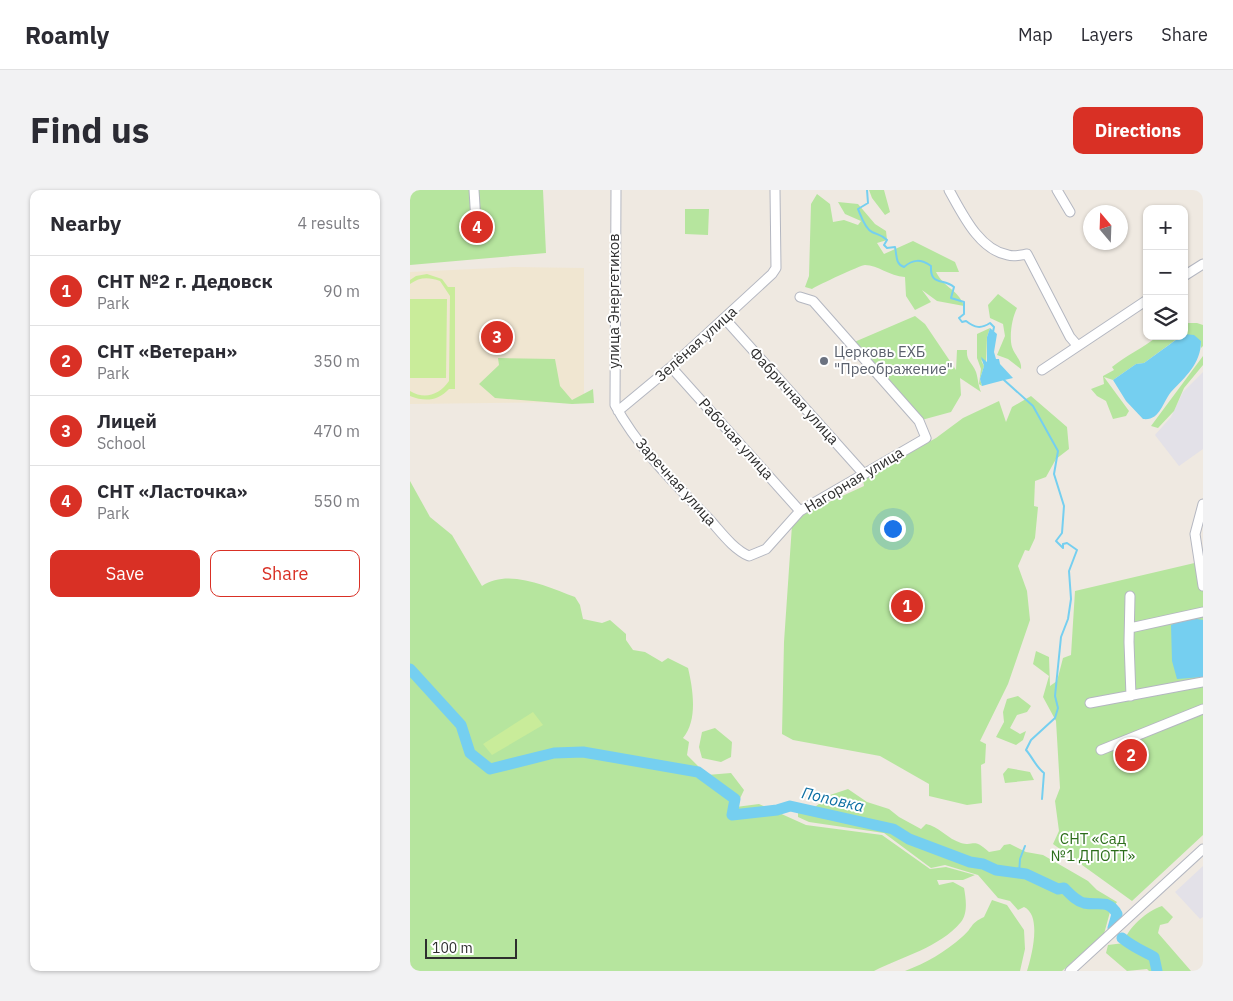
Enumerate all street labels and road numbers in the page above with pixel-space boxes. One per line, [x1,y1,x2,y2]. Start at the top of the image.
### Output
street label: улица Энергетиков [604,233,623,369]
street label: Зелёная улица [651,302,741,385]
street label: Фабричная улица [746,343,843,448]
street label: Рабочая улица [695,394,778,483]
street label: Заречная улица [632,434,721,530]
street label: Нагорная улица [801,443,907,517]

